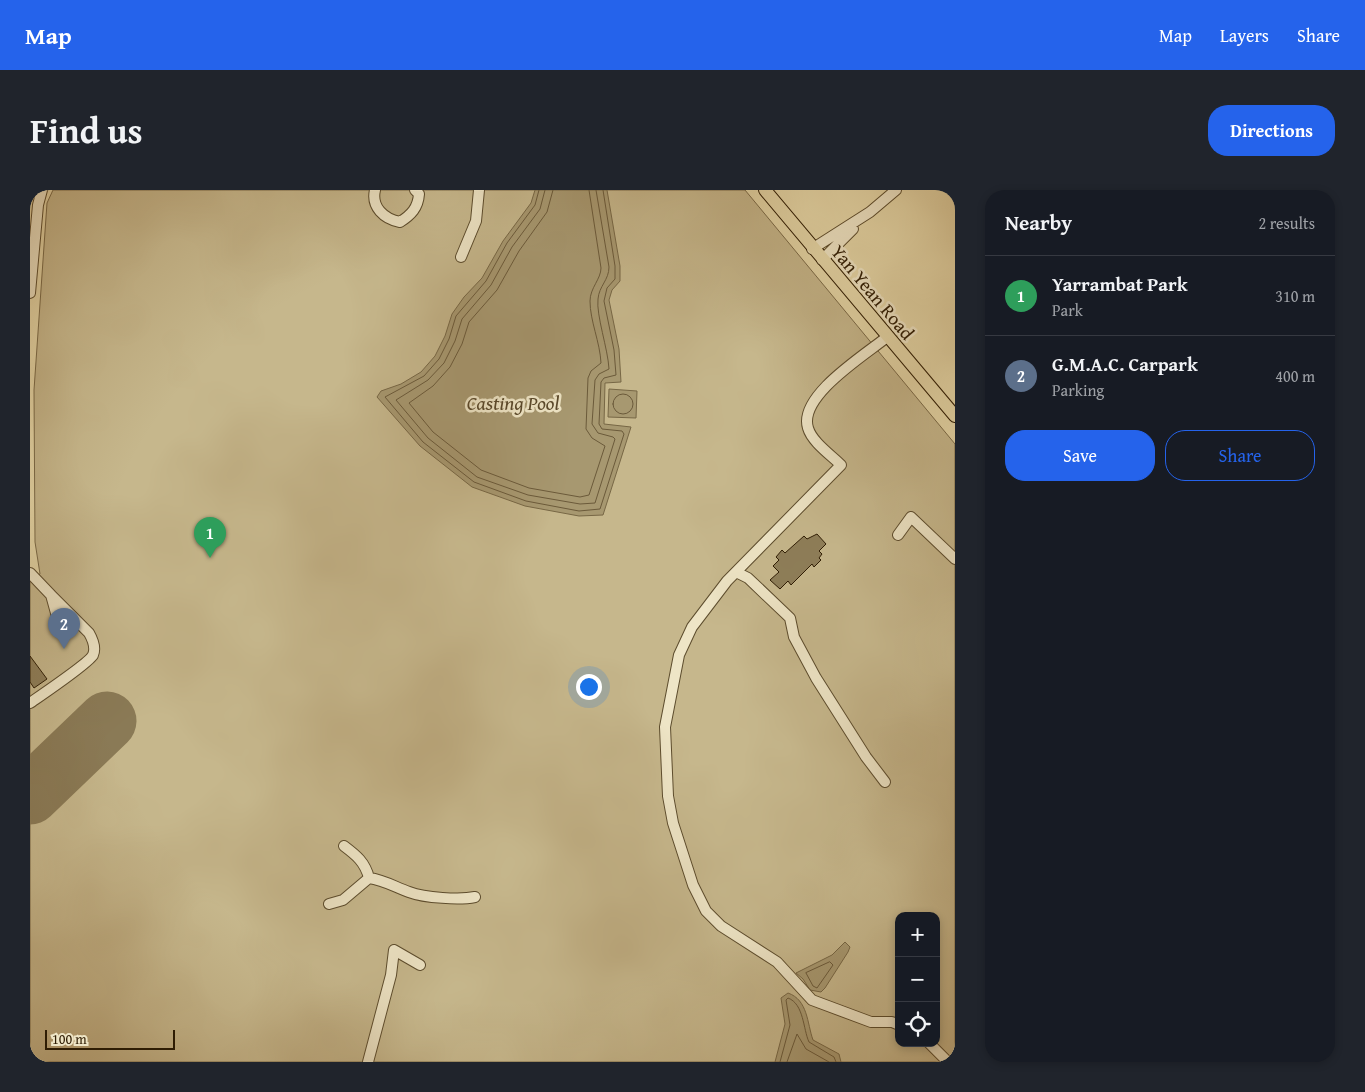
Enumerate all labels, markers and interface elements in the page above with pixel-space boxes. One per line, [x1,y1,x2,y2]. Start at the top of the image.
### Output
text: Map [25,18,72,53]
text: Map [1159,22,1192,49]
text: Layers [1220,22,1269,49]
text: Share [1297,22,1340,49]
text: Find us [30,105,143,156]
button: Directions [1208,105,1335,156]
text: Nearby [1005,207,1072,238]
text: 2 results [1258,211,1315,235]
street label: Yan Yean Road [825,238,922,346]
text: Yarrambat Park [1052,270,1188,298]
text: 1 [1017,284,1025,308]
text: 310 m [1275,284,1315,308]
text: Park [1052,298,1083,322]
text: G.M.A.C. Carpark [1052,350,1198,378]
text: 2 [1017,364,1025,388]
text: 400 m [1275,364,1315,388]
text: Parking [1052,378,1104,402]
water label: Casting Pool [467,388,559,417]
button: Save [1005,430,1155,481]
button: Share [1165,430,1315,481]
pin: 1 [194,517,226,558]
pin: 2 [48,608,80,649]
your location [576,674,602,700]
map controls [895,912,940,1047]
button: + [895,912,940,957]
button: − [895,957,940,1002]
button: locate [895,1002,940,1047]
scale bar [45,1027,175,1050]
text: 100 m [52,1029,87,1049]

